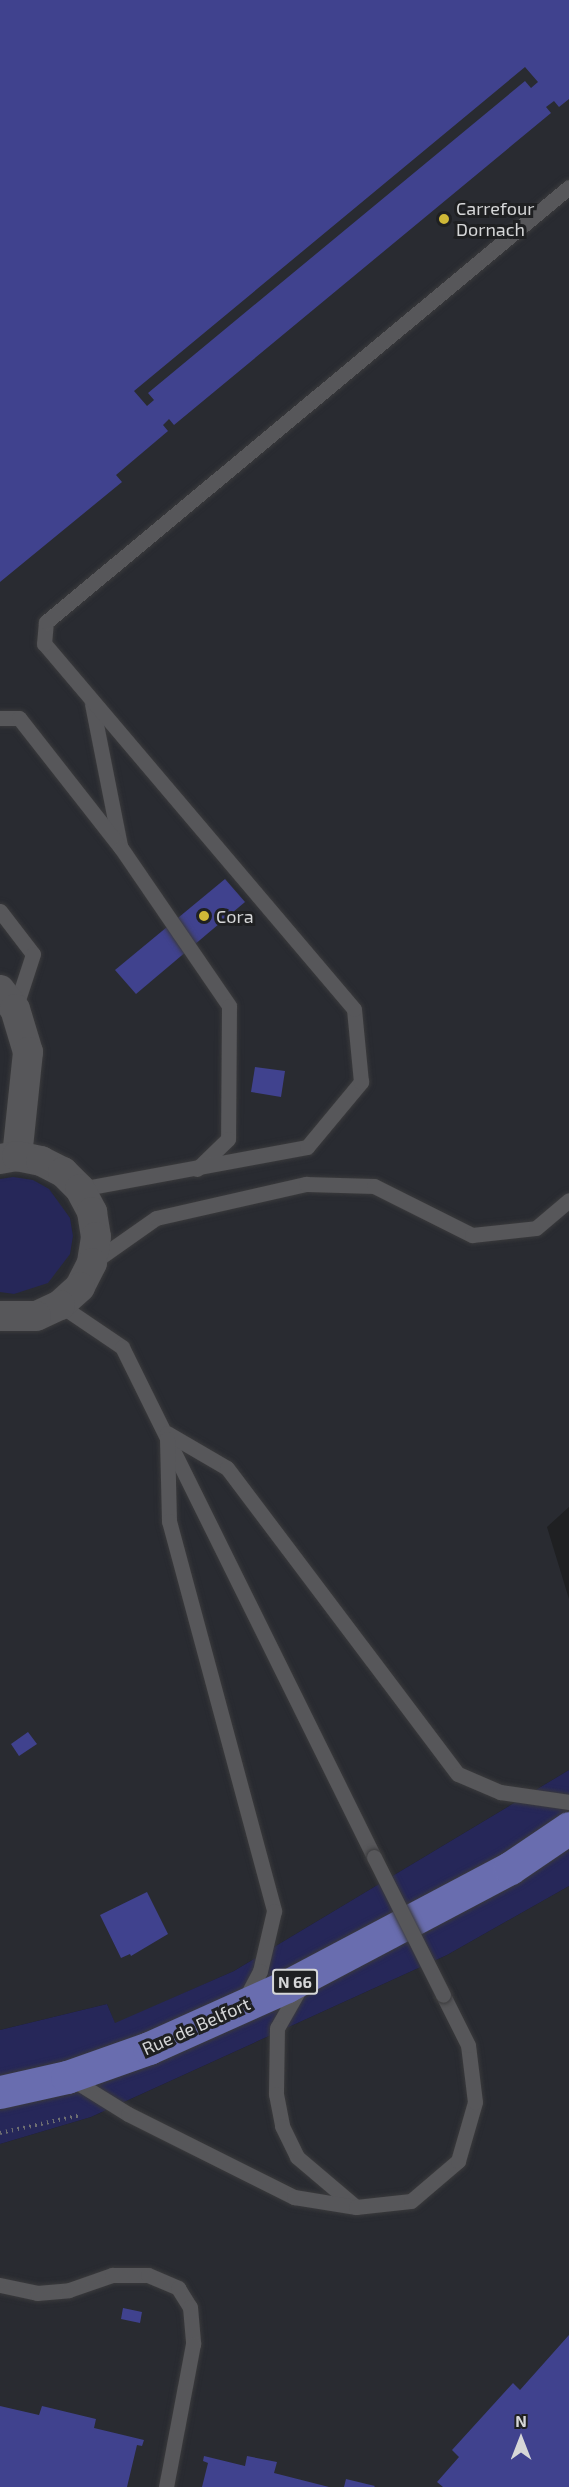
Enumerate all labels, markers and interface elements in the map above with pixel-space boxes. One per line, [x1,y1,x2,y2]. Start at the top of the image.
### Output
place label: Carrefour Dornach [456,198,534,240]
marker: Carrefour Dornach [437,212,451,226]
place label: Cora [216,905,254,927]
marker: Cora [197,909,211,923]
road number: N 66 [271,1969,319,1995]
street label: Rue de Belfort [139,1993,253,2059]
north arrow [491,2409,551,2469]
text: N [515,2411,527,2430]

